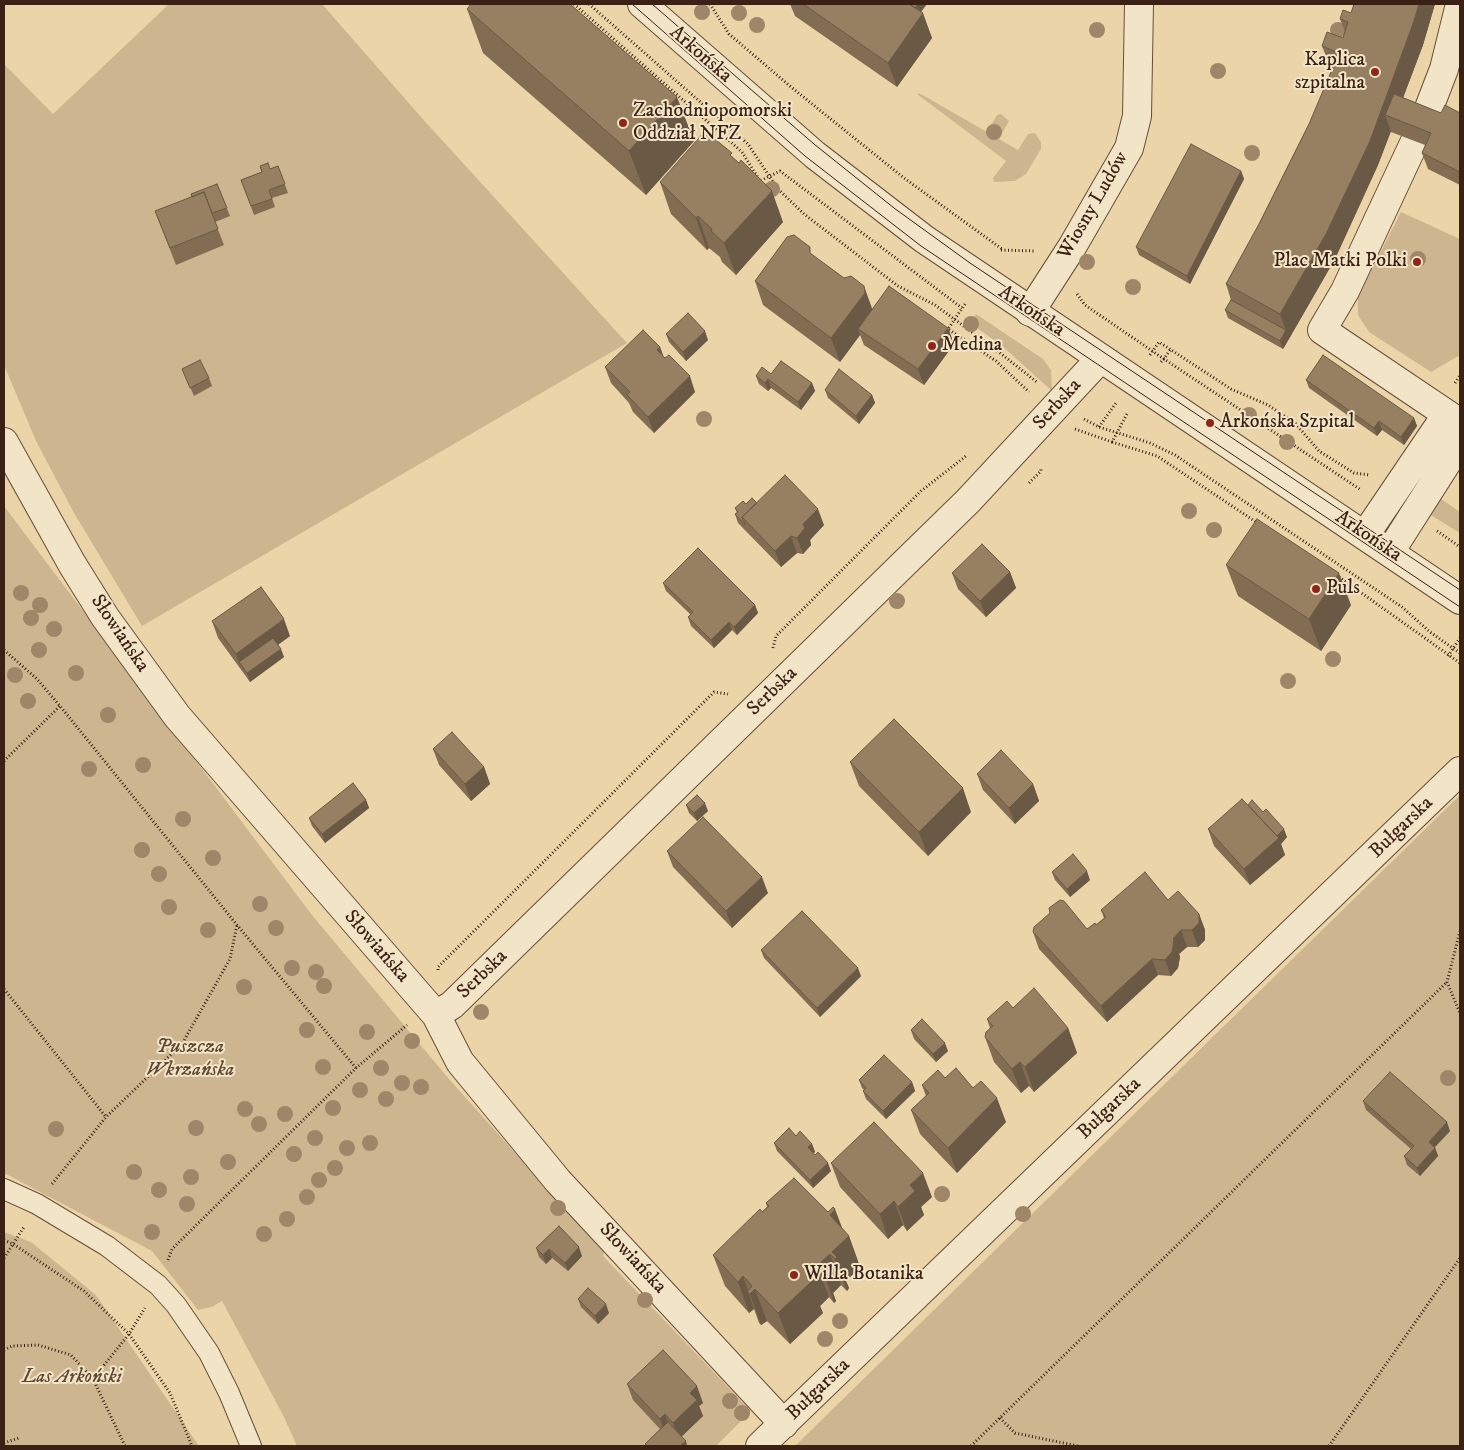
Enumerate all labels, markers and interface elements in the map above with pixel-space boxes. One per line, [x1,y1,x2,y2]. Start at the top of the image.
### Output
street label: Arkońska [664,21,736,89]
place label: Kaplica szpitalna [1295,49,1365,96]
marker: Kaplica szpitalna [1369,66,1381,78]
place label: Zachodniopomorski Oddział NFZ [633,100,792,147]
marker: Zachodniopomorski Oddział NFZ [617,117,629,129]
street label: Wiosny Ludów [1053,148,1135,264]
place label: Plac Matki Polki [1274,250,1407,274]
marker: Plac Matki Polki [1411,256,1423,268]
street label: Arkońska [993,281,1069,343]
place label: Medina [942,334,1002,358]
marker: Medina [926,340,938,352]
street label: Serbska [1029,374,1087,436]
place label: Arkońska Szpital [1220,411,1354,435]
marker: Arkońska Szpital [1204,417,1216,429]
street label: Arkońska [1330,506,1406,568]
place label: Puls [1326,577,1360,601]
marker: Puls [1310,583,1322,595]
street label: Słowiańska [84,591,154,677]
street label: Serbska [743,662,803,722]
street label: Bułgarska [1365,792,1439,864]
street label: Słowiańska [338,906,414,988]
street label: Serbska [453,945,513,1005]
park label: Puszcza Wkrzańska [146,1036,234,1083]
street label: Bułgarska [1073,1073,1147,1145]
street label: Słowiańska [593,1219,671,1299]
place label: Willa Botanika [804,1263,924,1287]
marker: Willa Botanika [788,1269,800,1281]
street label: Bułgarska [782,1354,856,1426]
park label: Las Arkoński [22,1366,122,1390]

